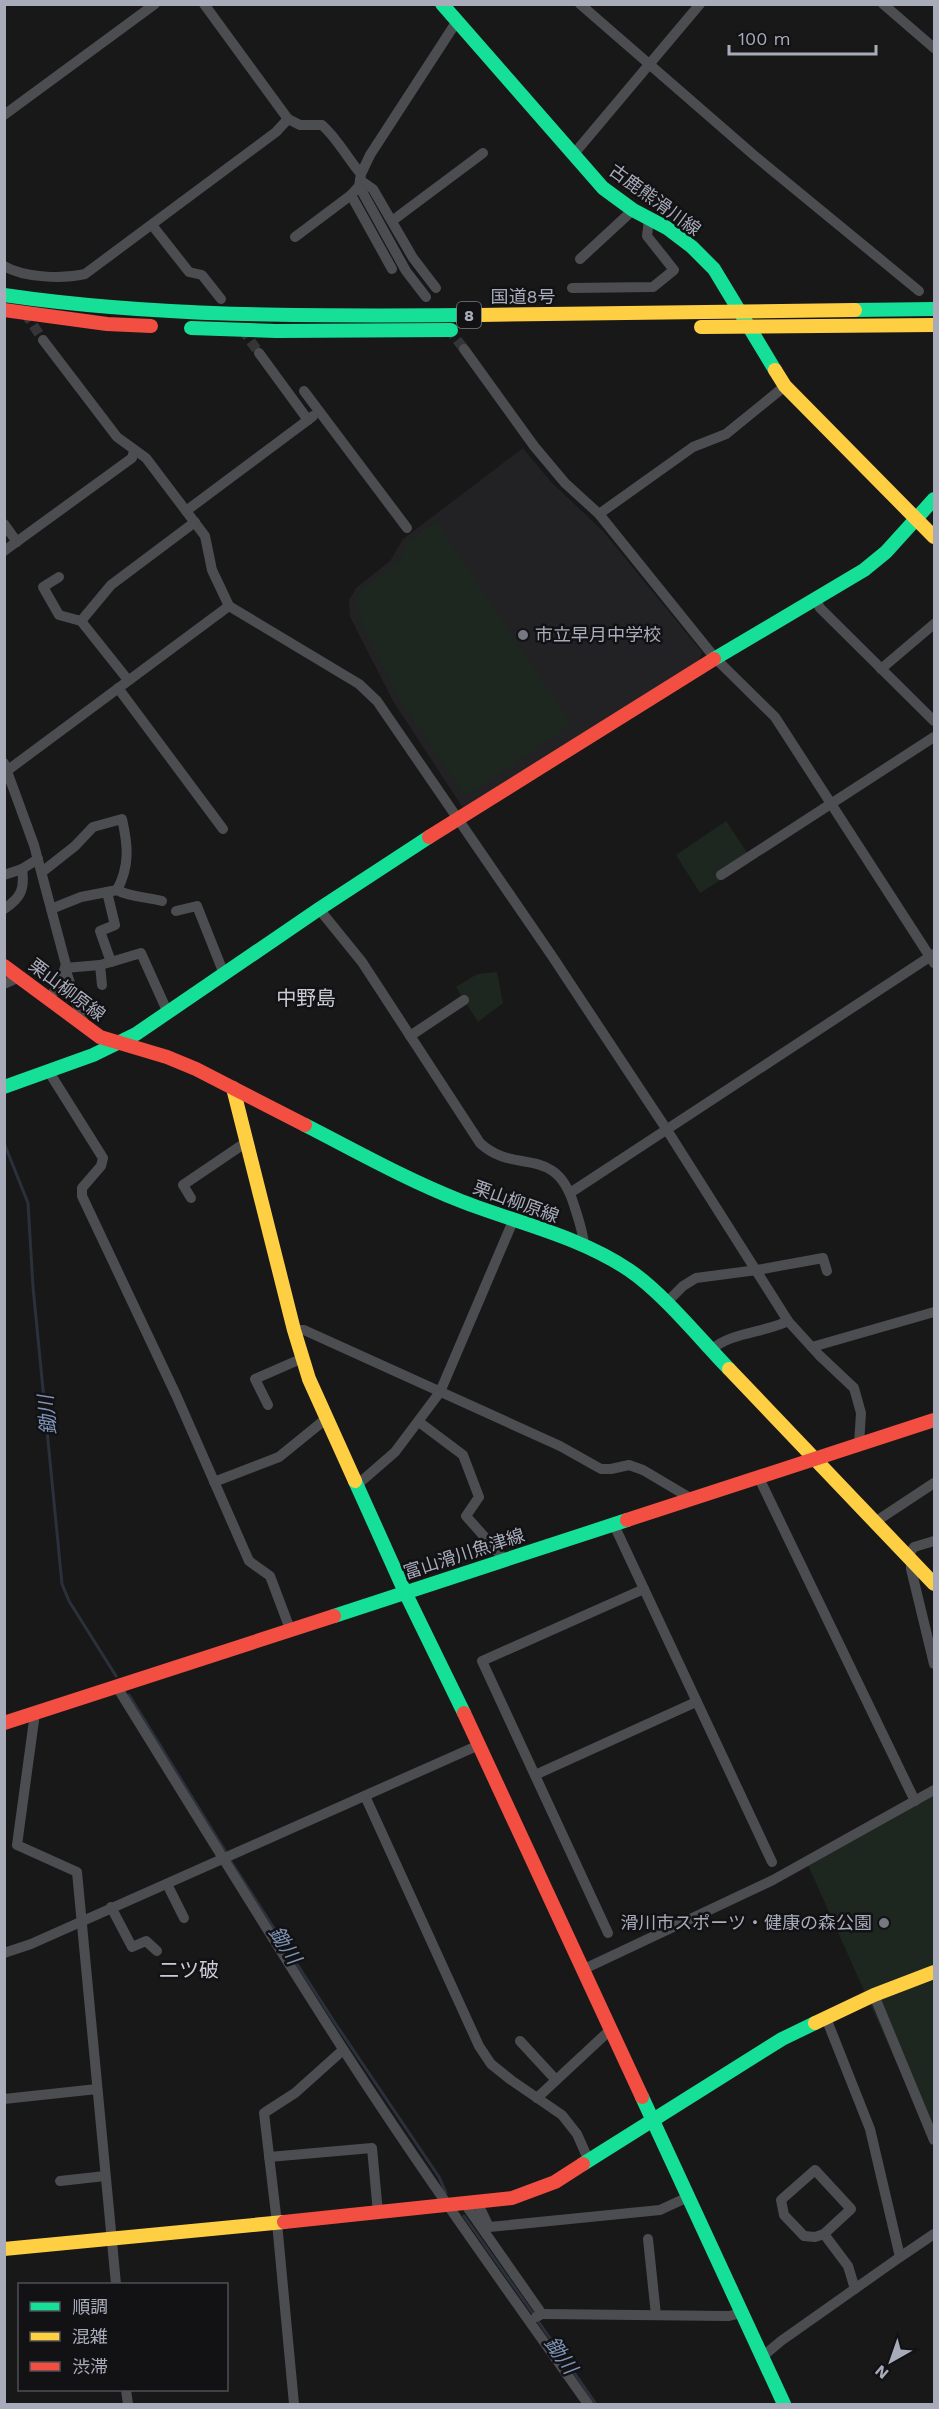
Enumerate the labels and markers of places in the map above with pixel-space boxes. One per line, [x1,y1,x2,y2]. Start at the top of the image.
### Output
place label: 市立早月中学校 [535,624,661,645]
marker: 市立早月中学校 [516,628,530,642]
place label: 滑川市スポーツ・健康の森公園 [620,1912,872,1933]
marker: 滑川市スポーツ・健康の森公園 [877,1916,891,1930]

